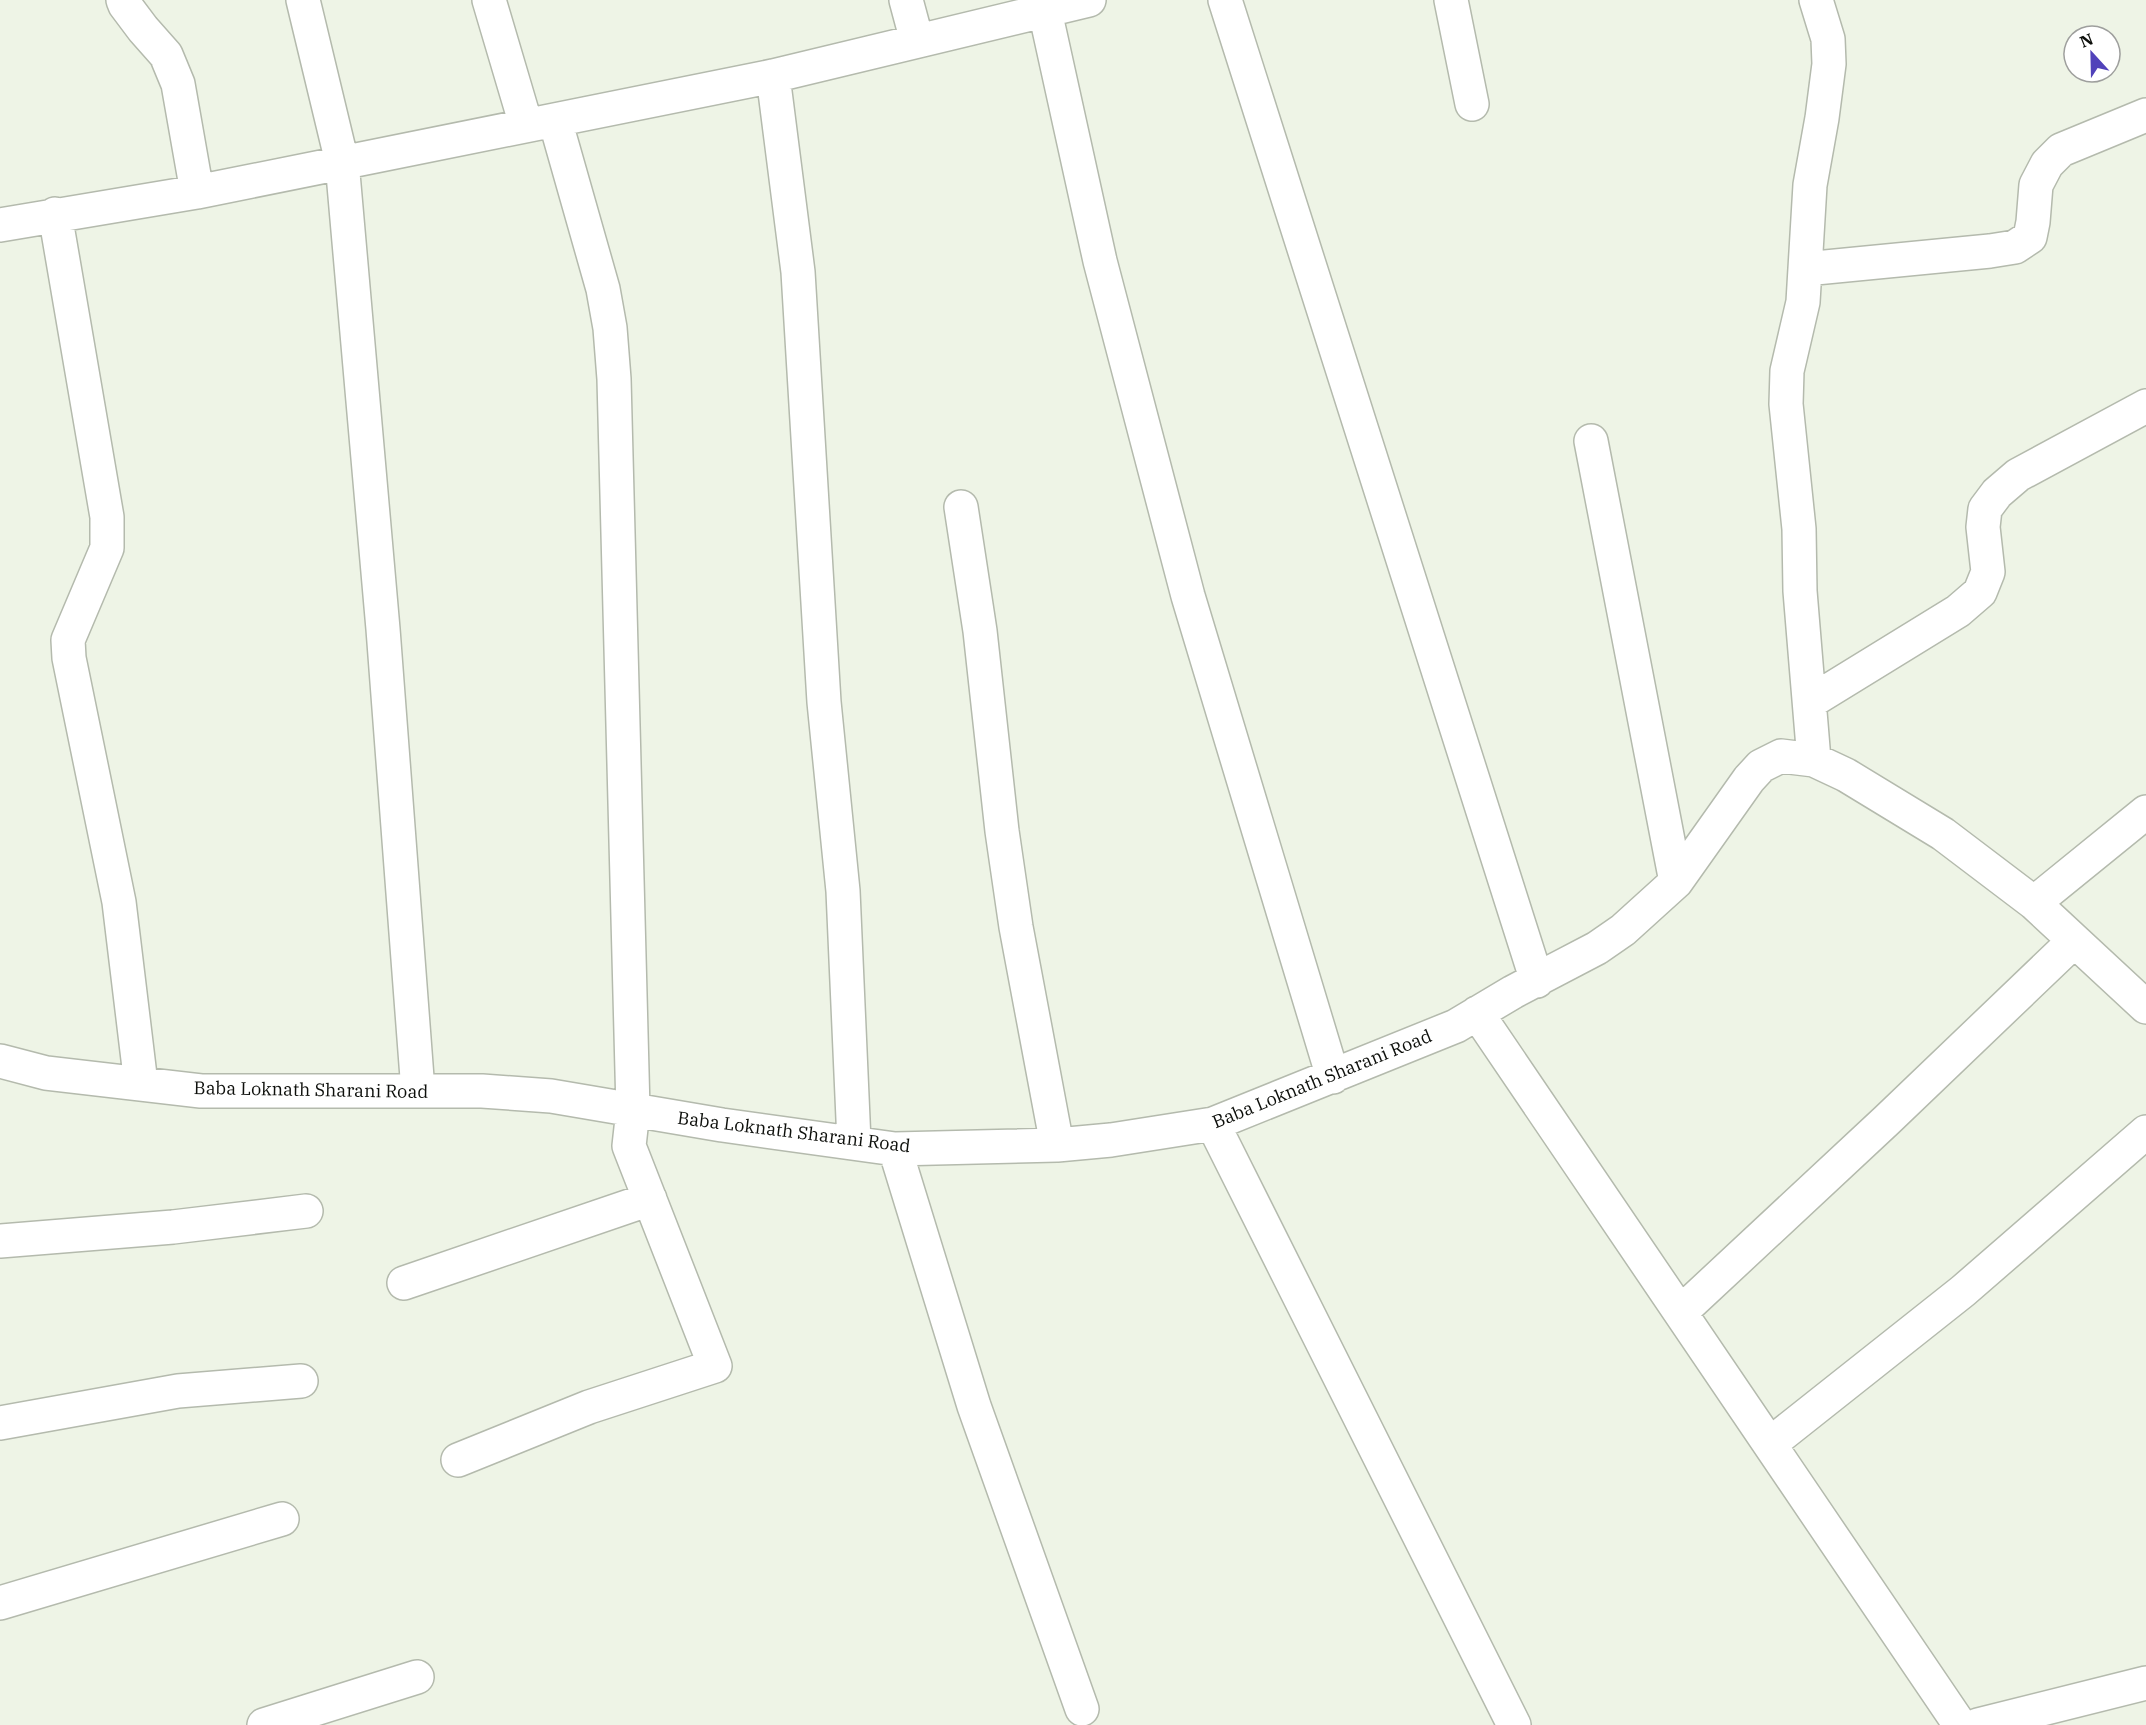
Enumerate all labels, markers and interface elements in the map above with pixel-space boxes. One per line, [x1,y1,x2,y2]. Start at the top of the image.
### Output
north arrow [2062,24,2122,84]
text: N [2077,28,2096,52]
street label: Baba Loknath Sharani Road [1209,1024,1435,1133]
street label: Baba Loknath Sharani Road [193,1076,429,1103]
street label: Baba Loknath Sharani Road [676,1106,912,1157]

